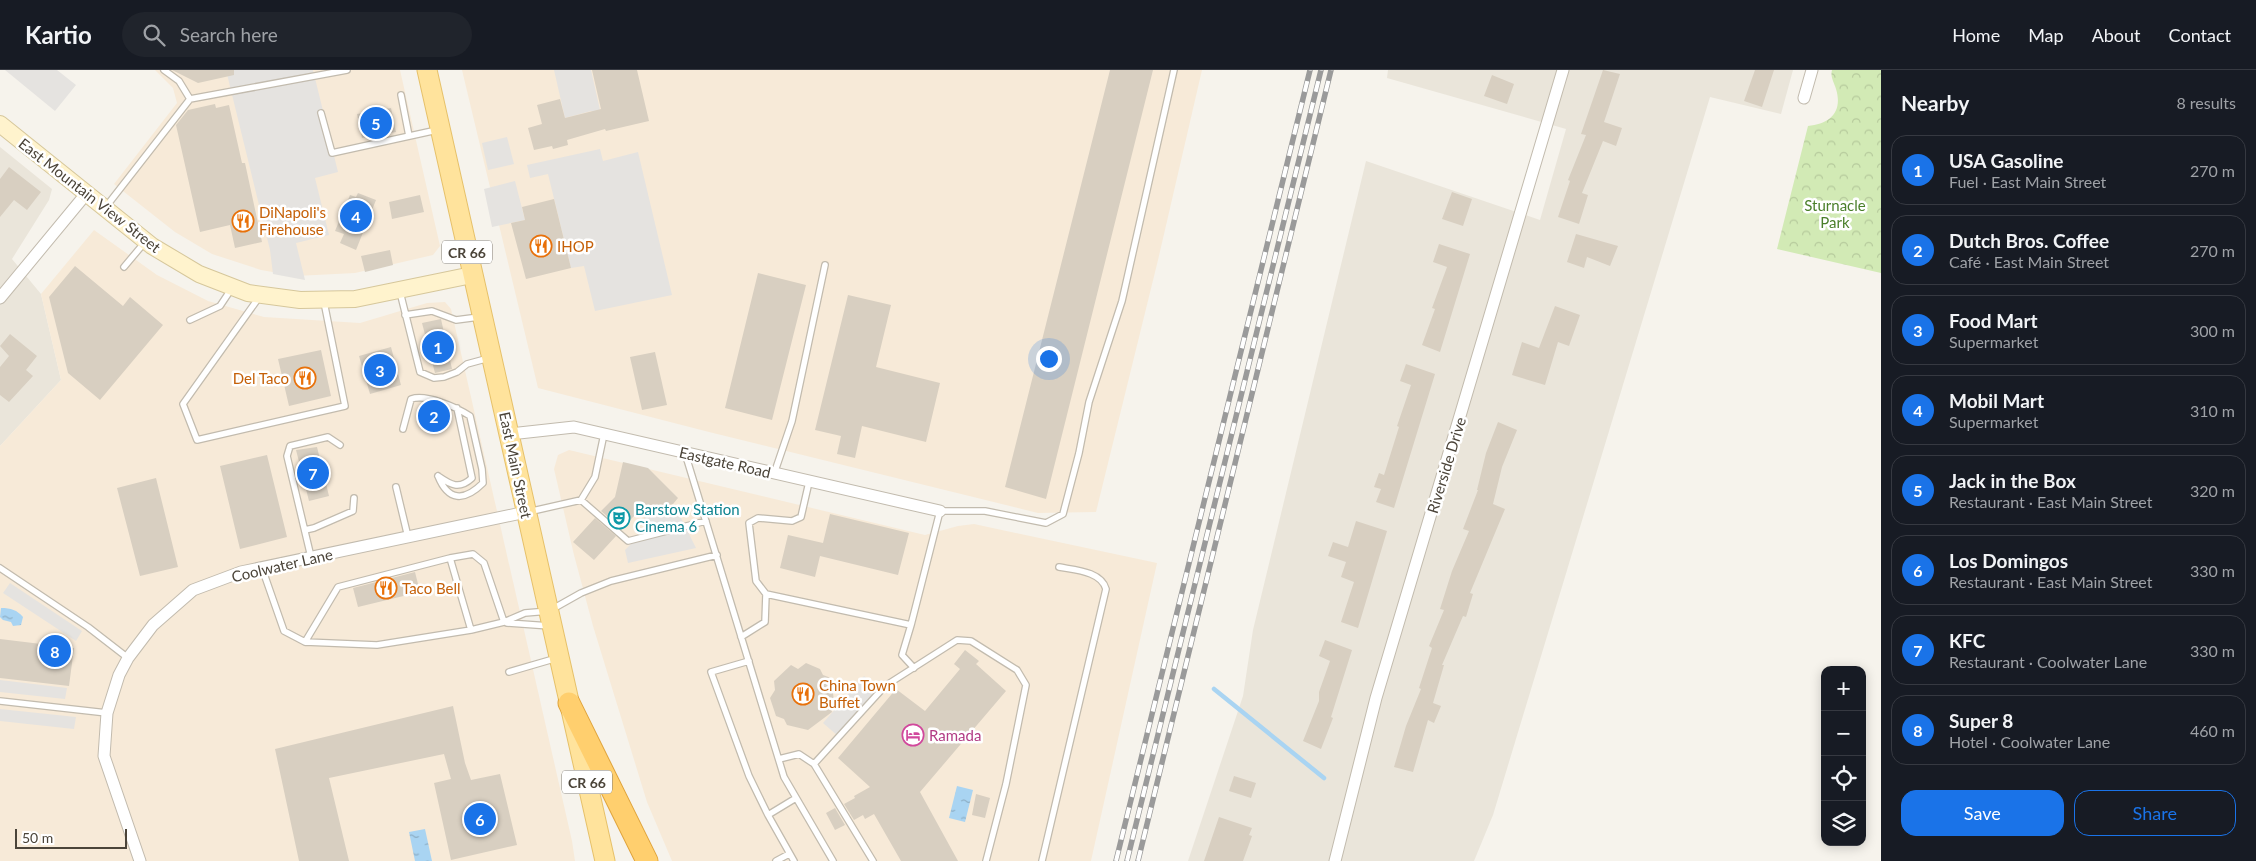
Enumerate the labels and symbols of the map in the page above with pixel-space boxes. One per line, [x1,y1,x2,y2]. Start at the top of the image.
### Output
pin: 5 [360,104,392,142]
street label: East Mountain View Street [15,134,165,256]
park label: Sturnacle Park [1804,196,1866,231]
pin: 4 [340,197,372,235]
place label: DiNapoli's Firehouse [259,203,326,238]
restaurant icon: DiNapoli's Firehouse [231,209,255,233]
restaurant icon: IHOP [529,234,553,258]
place label: IHOP [557,237,594,255]
road number: CR 66 [442,240,492,263]
pin: 1 [422,328,454,366]
your location [1036,346,1062,372]
pin: 3 [364,351,396,389]
restaurant icon: Del Taco [293,366,317,390]
place label: Del Taco [233,369,289,387]
pin: 2 [418,397,450,435]
street label: East Main Street [496,410,536,520]
street label: Riverside Drive [1423,415,1469,515]
street label: Eastgate Road [677,443,773,481]
pin: 7 [297,454,329,492]
place label: Barstow Station Cinema 6 [635,500,740,535]
theatre icon: Barstow Station Cinema 6 [607,506,631,530]
street label: Coolwater Lane [230,545,334,585]
restaurant icon: Taco Bell [374,576,398,600]
place label: Taco Bell [402,579,461,597]
pin: 8 [39,632,71,670]
place label: China Town Buffet [819,676,896,711]
restaurant icon: China Town Buffet [791,682,815,706]
hotel icon: Ramada [901,723,925,747]
place label: Ramada [929,726,981,744]
road number: CR 66 [562,770,612,794]
pin: 6 [464,800,496,838]
scale bar [15,826,128,849]

